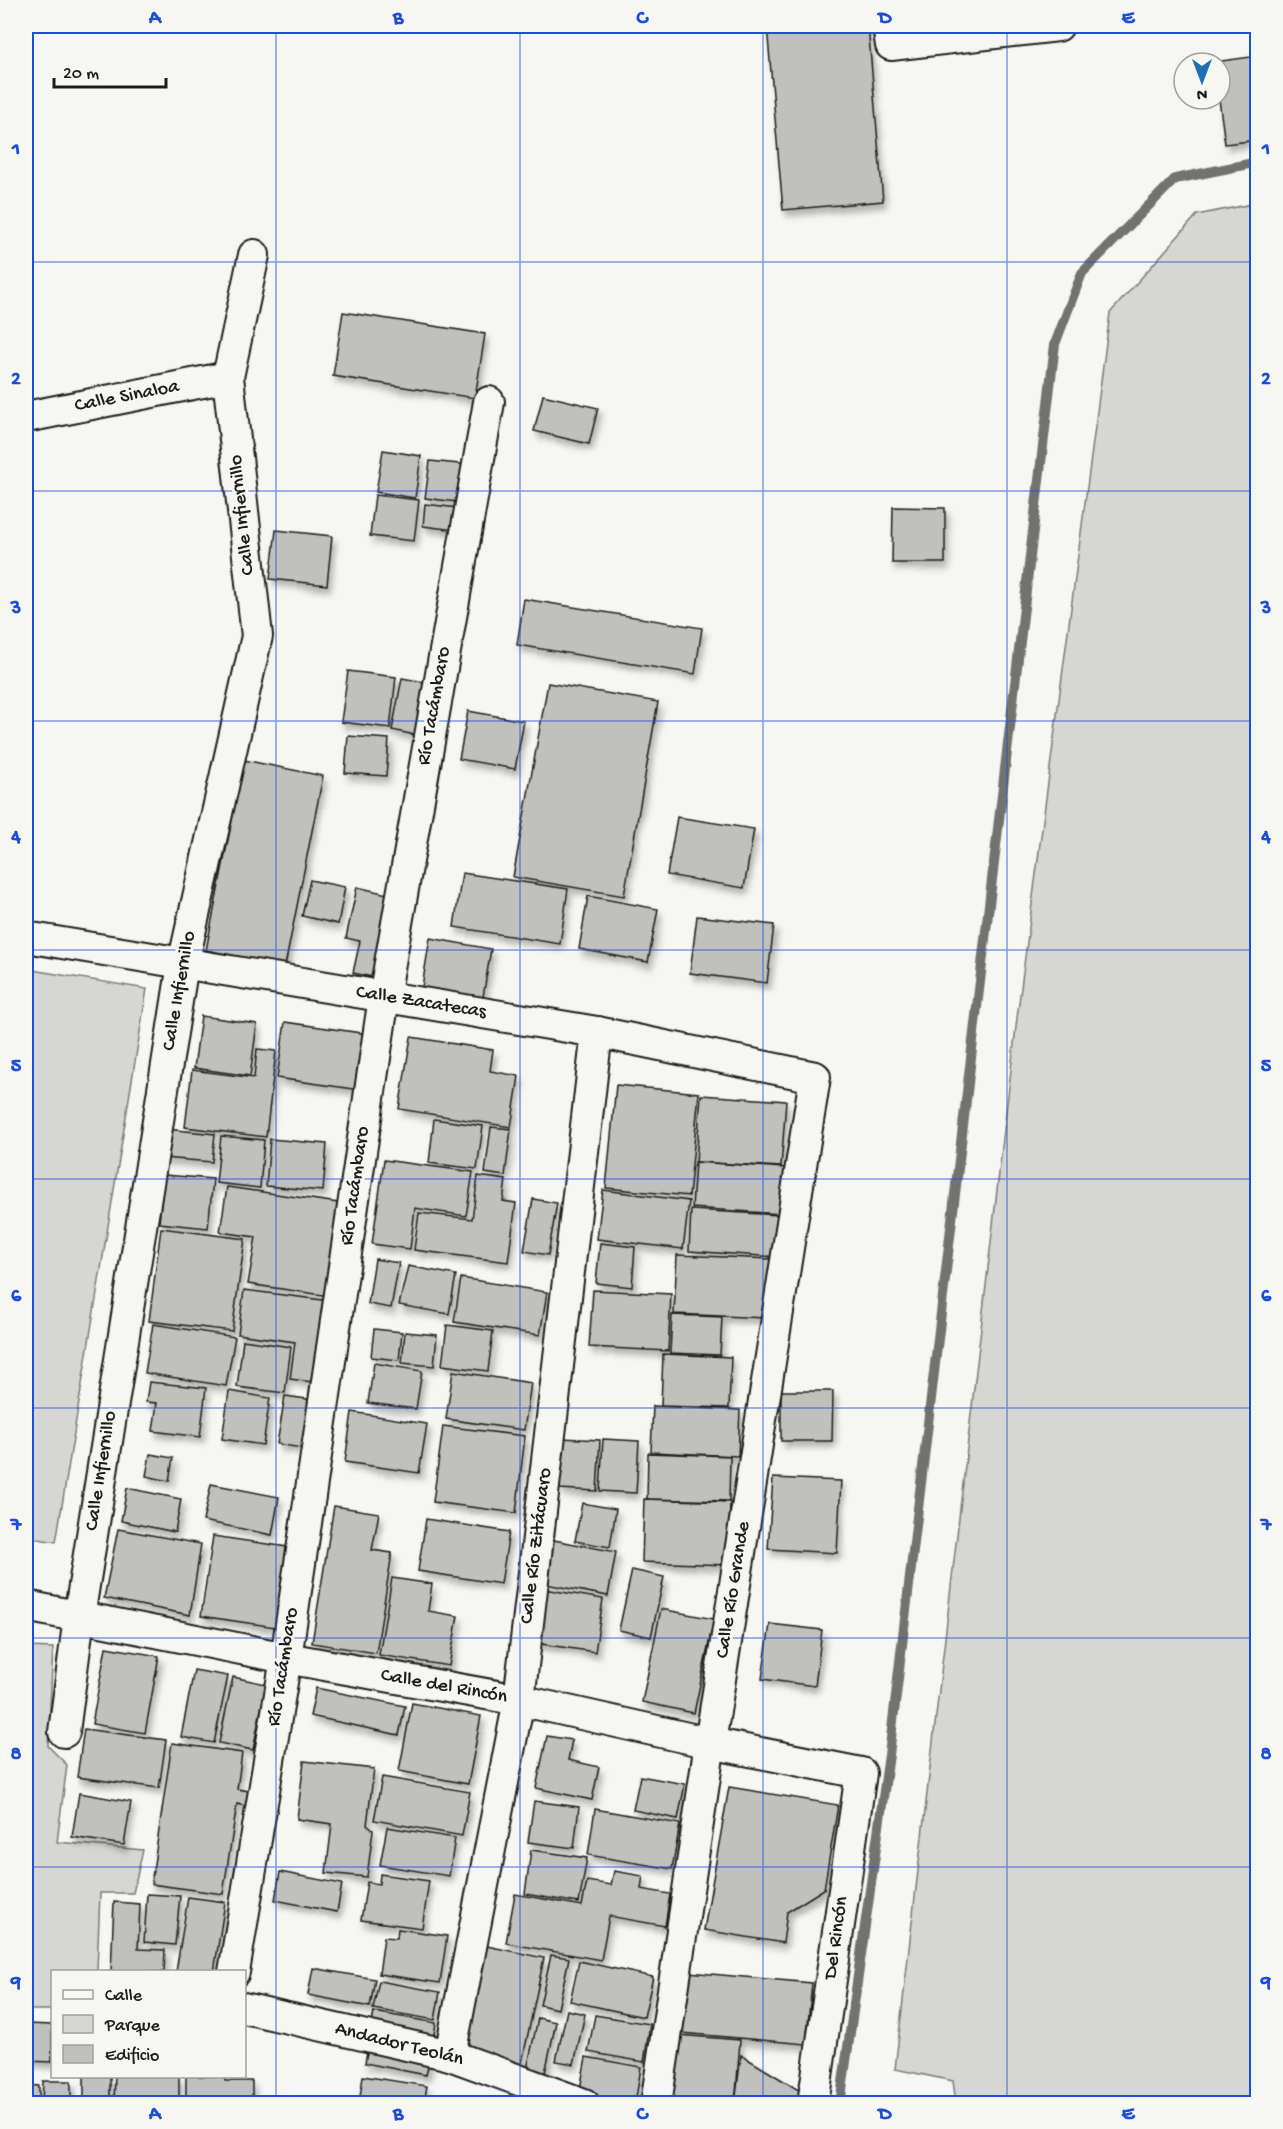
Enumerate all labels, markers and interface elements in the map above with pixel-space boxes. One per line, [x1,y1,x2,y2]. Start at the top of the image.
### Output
text: A [148,8,163,31]
text: B [392,8,404,31]
text: C [636,8,650,31]
text: D [876,8,892,31]
text: E [1122,8,1136,31]
scale bar [54,51,166,89]
north arrow [1172,51,1232,111]
text: 20 m [63,64,99,85]
text: N [1196,83,1207,102]
text: 1 [11,139,20,162]
text: 1 [1261,139,1270,162]
text: 2 [11,369,21,392]
text: 2 [1261,369,1271,392]
street label: Calle Sinaloa [73,375,182,418]
street label: Calle Infiernillo [225,454,261,576]
text: 3 [10,598,21,621]
text: 3 [1260,598,1271,621]
street label: Río Tacámbaro [413,645,457,767]
text: 4 [10,827,21,850]
text: 4 [1260,827,1271,850]
street label: Calle Infiernillo [158,929,202,1053]
street label: Calle Zacatecas [354,981,488,1025]
text: 5 [11,1056,22,1079]
text: 5 [1261,1056,1272,1079]
street label: Río Tacámbaro [336,1125,376,1247]
text: 6 [11,1286,22,1309]
text: 6 [1261,1286,1272,1309]
street label: Calle Infiernillo [81,1409,123,1533]
street label: Calle Río Zitácuaro [516,1467,558,1625]
text: 7 [10,1515,23,1538]
text: 7 [1260,1515,1273,1538]
street label: Calle Río Grande [712,1519,756,1660]
street label: Río Tacámbaro [263,1606,305,1728]
street label: Calle del Rincón [379,1665,510,1710]
text: 8 [11,1744,22,1767]
text: 8 [1261,1744,1272,1767]
street label: Del Rincón [820,1895,854,1983]
legend [51,1970,246,2078]
text: 9 [10,1973,21,1996]
text: 9 [1260,1973,1271,1996]
text: Calle [105,1986,143,2007]
text: Parque [104,2016,161,2037]
street label: Andador Teolán [332,2018,466,2072]
text: Edificio [105,2046,159,2067]
text: A [148,2104,163,2127]
text: B [392,2104,404,2127]
text: C [636,2104,650,2127]
text: D [876,2104,892,2127]
text: E [1122,2104,1136,2127]

